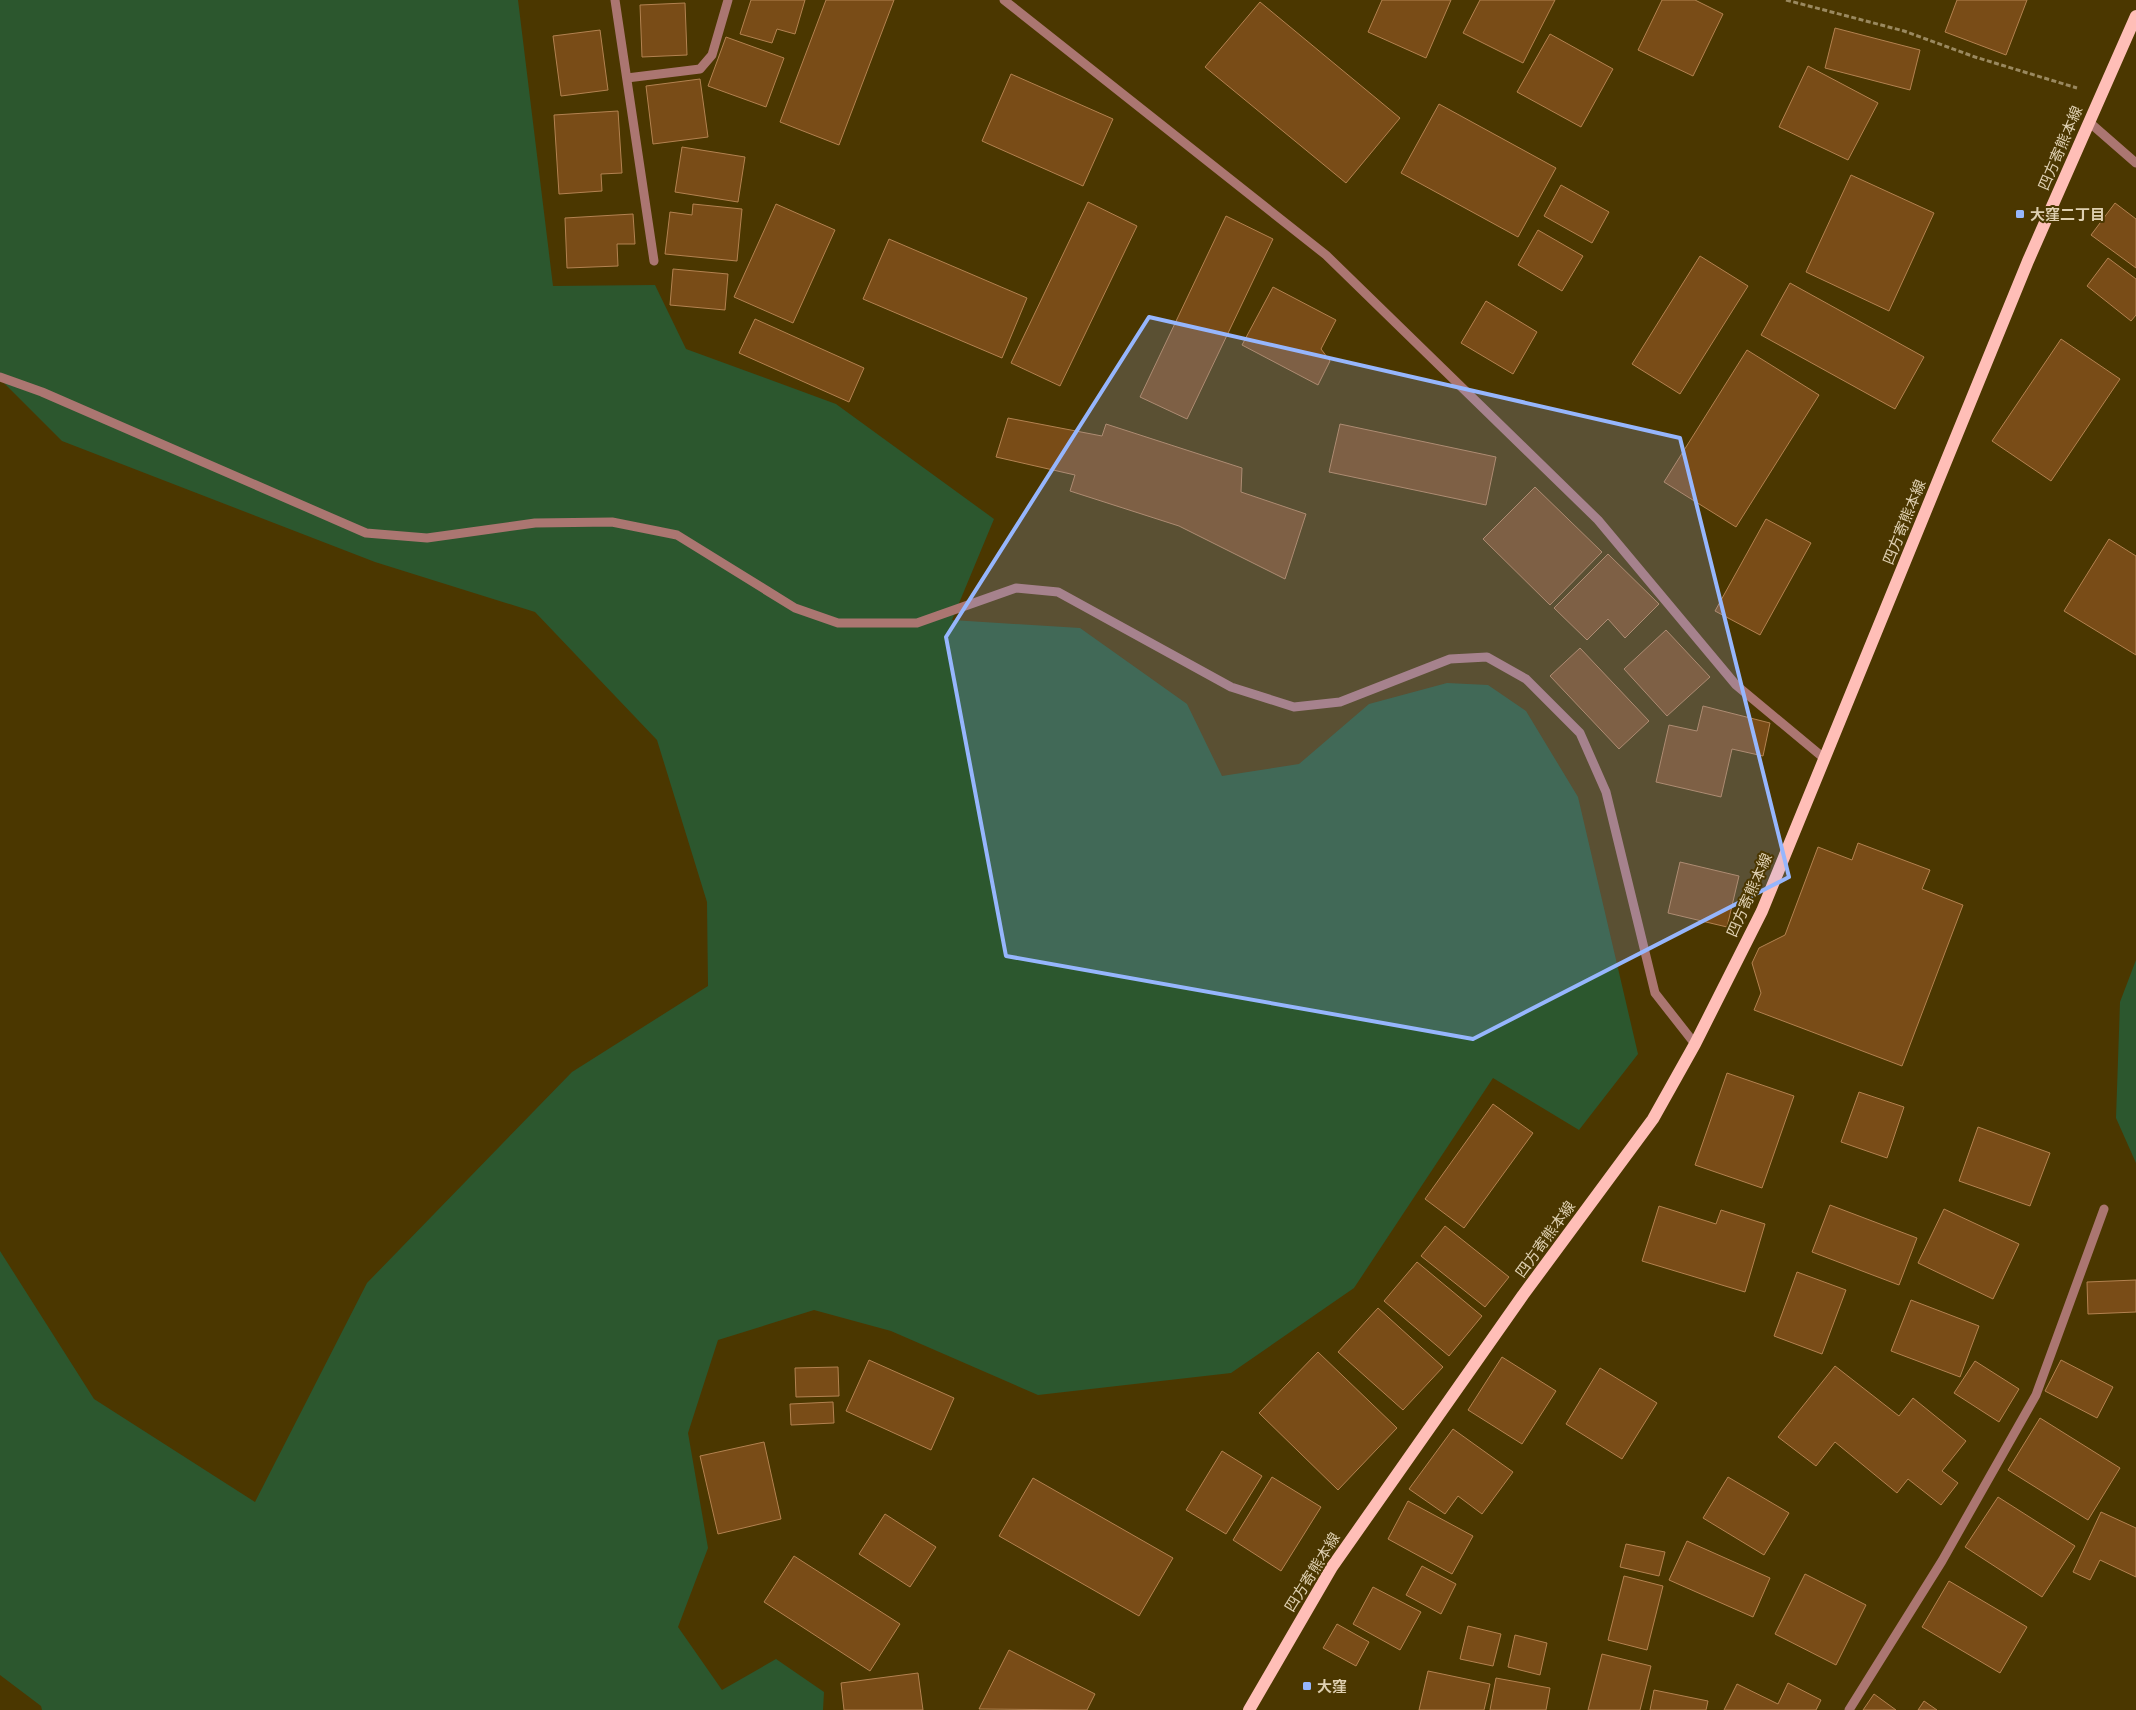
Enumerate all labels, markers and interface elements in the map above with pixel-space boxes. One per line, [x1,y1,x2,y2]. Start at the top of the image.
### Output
street label: 四方寄熊本線 [2034,103,2086,193]
place label: 大窪二丁目 [2030,205,2105,224]
marker: 大窪二丁目 [2014,208,2026,220]
street label: 四方寄熊本線 [1878,477,1930,567]
street label: 四方寄熊本線 [1722,850,1776,940]
street label: 四方寄熊本線 [1511,1197,1579,1281]
street label: 四方寄熊本線 [1280,1529,1344,1615]
place label: 大窪 [1317,1677,1347,1696]
marker: 大窪 [1301,1680,1313,1692]

